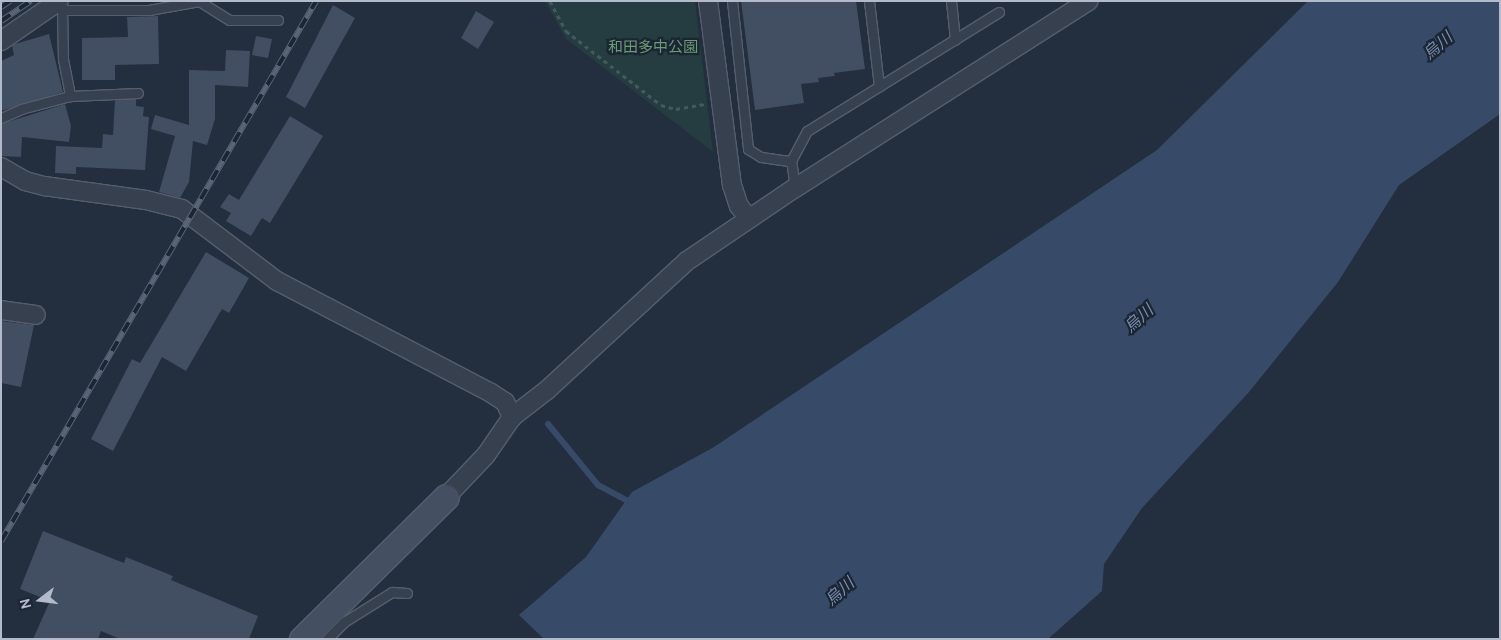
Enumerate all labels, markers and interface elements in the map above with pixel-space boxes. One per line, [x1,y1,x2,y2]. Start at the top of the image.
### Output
water label: 烏川 [1420,28,1456,64]
park label: 和田多中公園 [608,39,698,57]
water label: 烏川 [1121,301,1157,337]
water label: 烏川 [822,574,858,610]
north arrow [15,575,65,625]
text: N [16,597,35,611]

